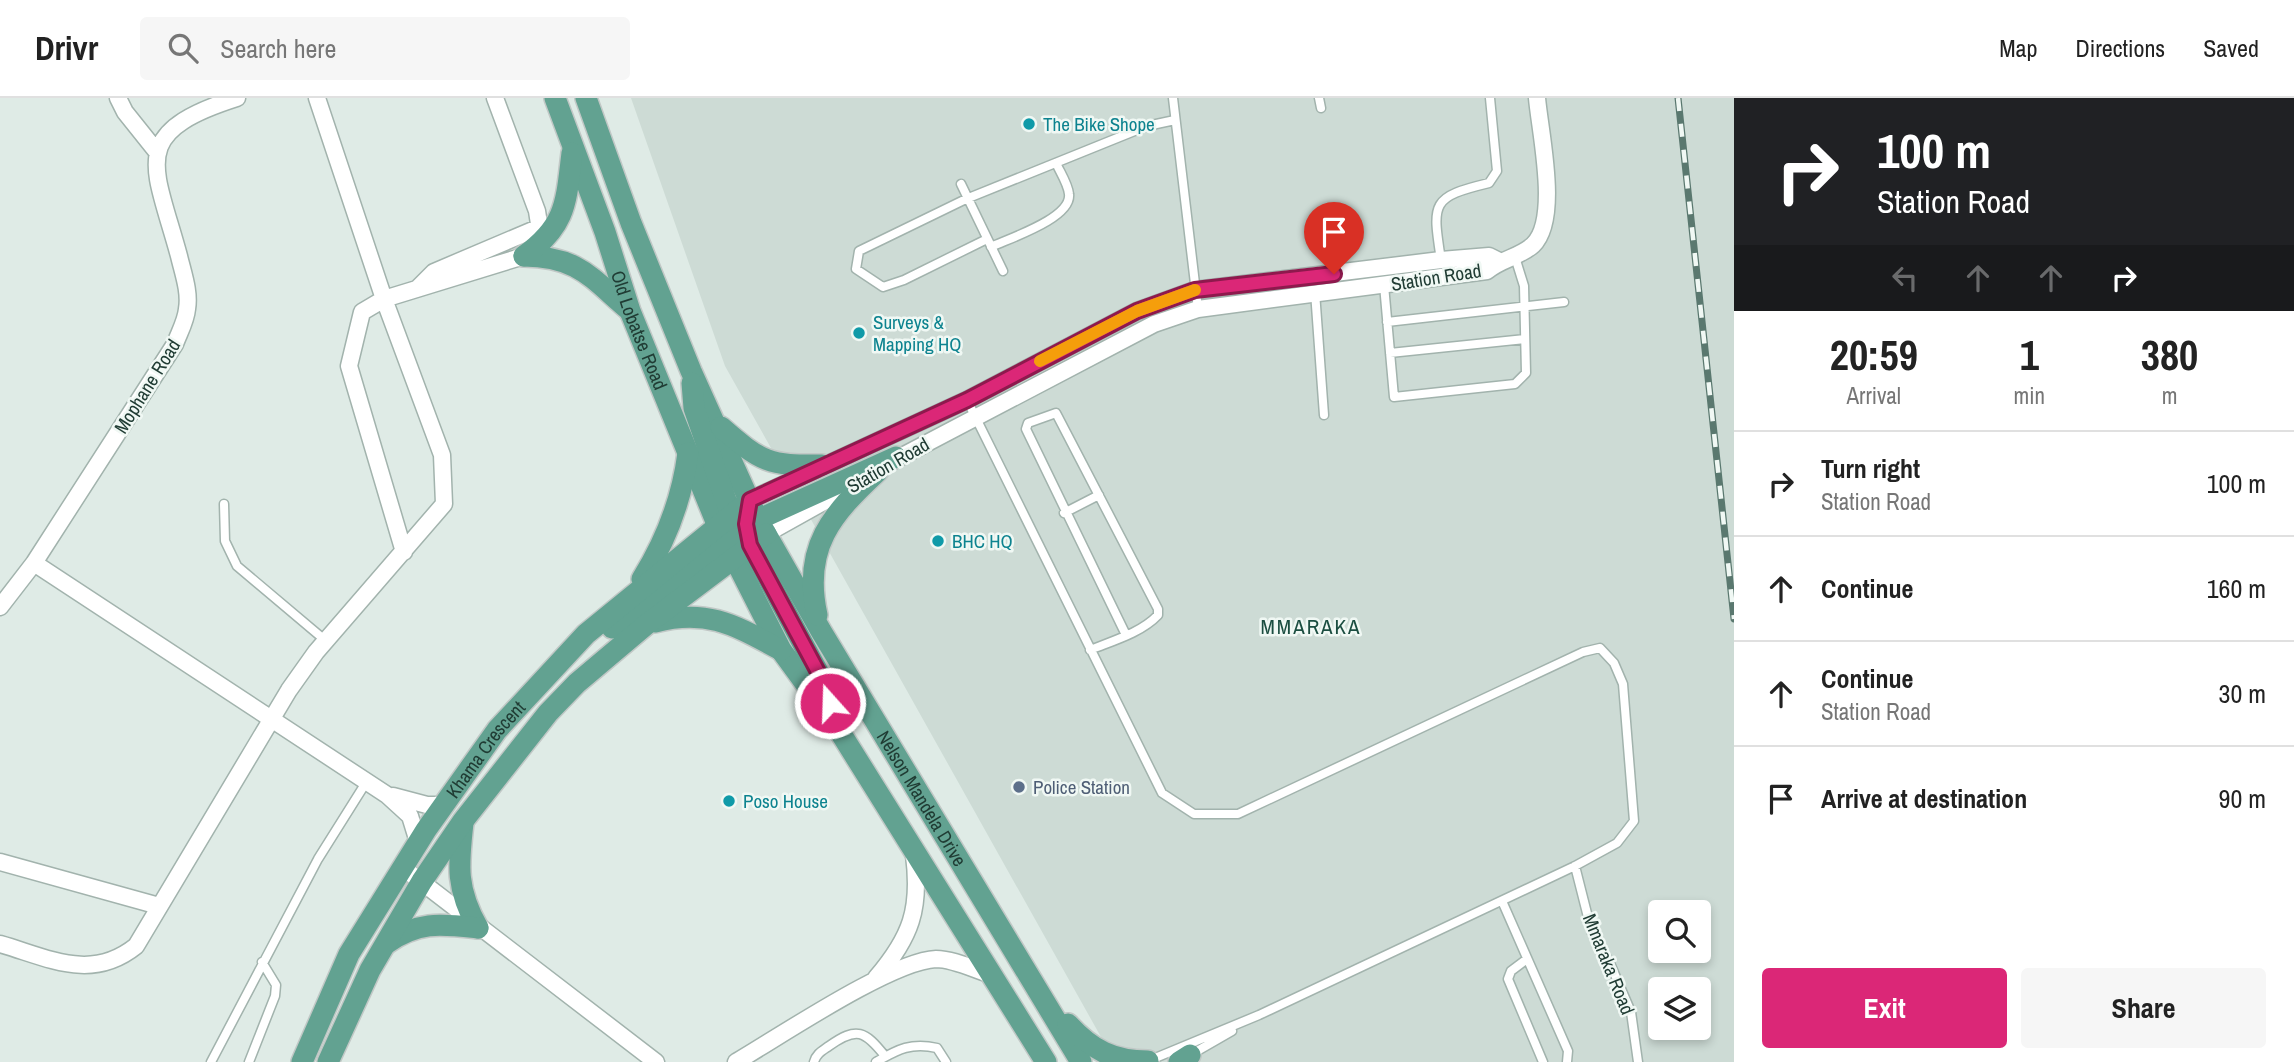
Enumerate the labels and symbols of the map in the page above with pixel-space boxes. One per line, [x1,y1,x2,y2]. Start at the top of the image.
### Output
place label: The Bike Shope [1043,111,1155,137]
marker: The Bike Shope [1021,116,1037,132]
pin [1304,202,1364,274]
street label: Station Road [1389,257,1483,297]
street label: Old Lobatse Road [605,267,674,394]
place label: Surveys & Mapping HQ [873,309,961,357]
marker: Surveys & Mapping HQ [851,325,867,341]
street label: Mophane Road [108,334,186,438]
street label: Station Road [842,431,934,499]
place label: BHC HQ [952,528,1013,554]
marker: BHC HQ [930,533,946,549]
district label: MMARAKA [1260,612,1362,641]
position arrow [793,666,867,740]
street label: Khama Crescent [440,695,531,803]
street label: Nelson Mandela Drive [871,726,973,871]
place label: Police Station [1033,774,1130,800]
marker: Police Station [1011,779,1027,795]
place label: Poso House [743,788,828,814]
marker: Poso House [721,793,737,809]
street label: Mmaraka Road [1577,910,1641,1018]

